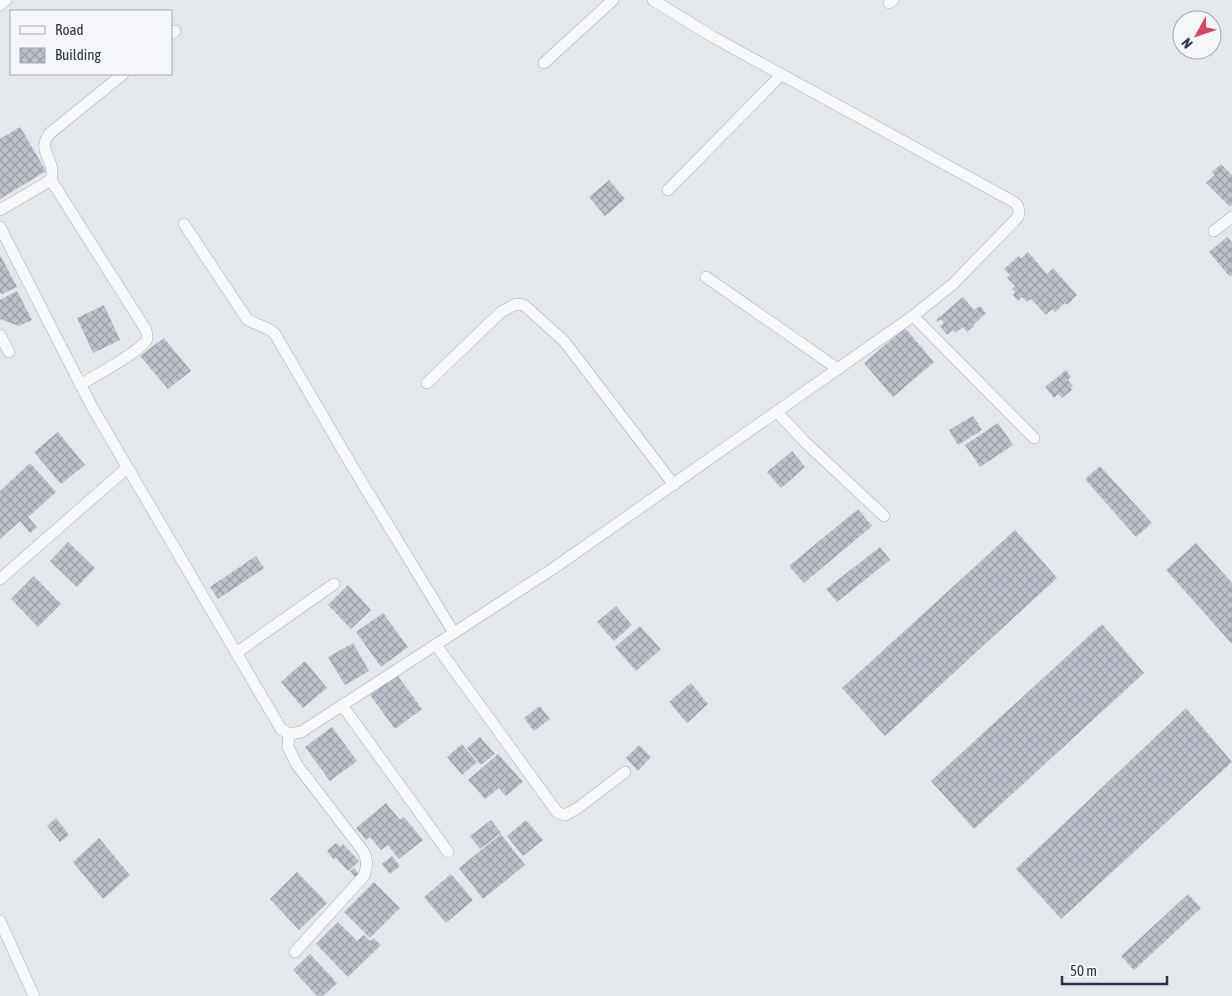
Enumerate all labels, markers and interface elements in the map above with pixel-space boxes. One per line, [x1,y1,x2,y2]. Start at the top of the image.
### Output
legend [10,10,172,75]
north arrow [1172,10,1222,60]
text: Road [55,21,84,38]
text: N [1178,35,1196,52]
text: Building [55,46,101,63]
scale bar [1062,954,1167,986]
text: 50 m [1070,962,1097,979]

